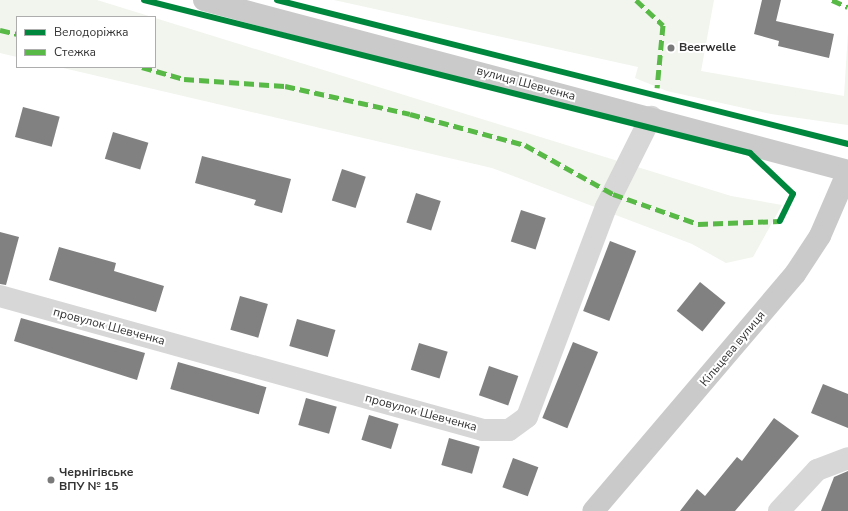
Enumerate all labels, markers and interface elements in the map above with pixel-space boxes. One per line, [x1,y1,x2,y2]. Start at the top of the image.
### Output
legend [16,16,156,68]
text: Велодоріжка [54,24,128,40]
place label: Beerwelle [679,41,736,55]
marker: Beerwelle [666,43,676,53]
text: Стежка [54,44,96,60]
street label: вулиця Шевченка [475,64,577,104]
street label: провулок Шевченка [52,305,166,349]
street label: Кільцева вулиця [697,308,769,390]
street label: провулок Шевченка [364,391,478,435]
place label: Чернігівське ВПУ № 15 [59,466,133,494]
marker: Чернігівське ВПУ № 15 [46,475,56,485]

